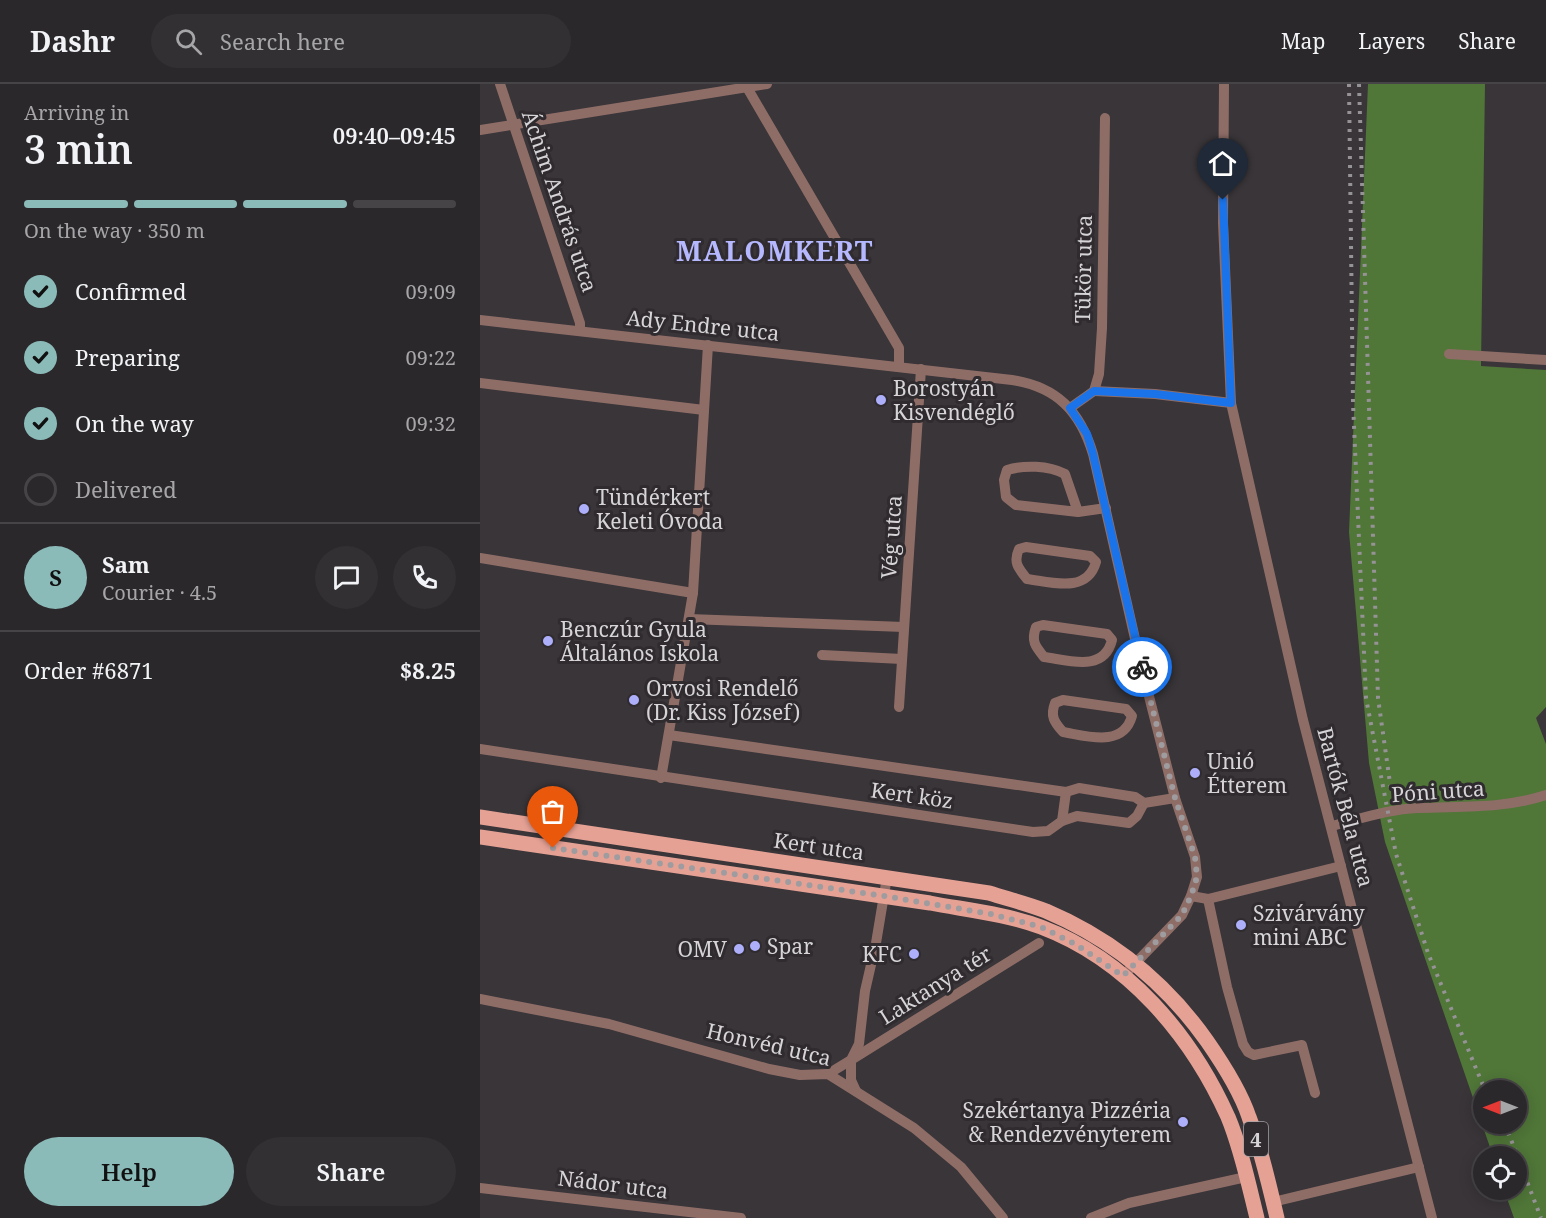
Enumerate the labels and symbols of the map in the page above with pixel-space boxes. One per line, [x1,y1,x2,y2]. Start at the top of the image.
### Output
street label: Áchim András utca [516,106,604,296]
pin [1197,138,1248,200]
street label: Tükör utca [1068,215,1098,323]
district label: MALOMKERT [676,232,874,269]
street label: Ady Endre utca [625,303,781,347]
place label: Borostyán Kisvendéglő [893,374,1015,426]
marker: Borostyán Kisvendéglő [874,393,888,407]
place label: Tündérkert Keleti Óvoda [596,483,723,535]
street label: Vég utca [874,494,908,580]
marker: Tündérkert Keleti Óvoda [577,502,591,516]
place label: Benczúr Gyula Általános Iskola [560,615,719,667]
marker: Benczúr Gyula Általános Iskola [541,634,555,648]
courier [1112,637,1172,697]
place label: Orvosi Rendelő (Dr. Kiss József) [646,674,800,726]
marker: Orvosi Rendelő (Dr. Kiss József) [627,693,641,707]
street label: Bartók Béla utca [1311,724,1381,890]
place label: Unió Étterem [1207,747,1287,799]
marker: Unió Étterem [1188,766,1202,780]
street label: Póni utca [1390,774,1486,808]
street label: Kert köz [869,775,955,815]
pin [527,786,578,848]
street label: Kert utca [772,826,866,866]
place label: Szivárvány mini ABC [1253,899,1365,951]
marker: Szivárvány mini ABC [1234,918,1248,932]
place label: Spar [767,932,813,960]
place label: OMV [678,935,728,963]
marker: Spar [748,939,762,953]
street label: Laktanya tér [874,939,996,1031]
place label: KFC [862,940,902,968]
marker: OMV [732,942,746,956]
marker: KFC [907,947,921,961]
street label: Honvéd utca [704,1016,834,1072]
north arrow [1473,1080,1527,1134]
place label: Szekértanya Pizzéria & Rendezvényterem [963,1096,1171,1148]
marker: Szekértanya Pizzéria & Rendezvényterem [1176,1115,1190,1129]
road number: 4 [1244,1122,1268,1156]
street label: Nádor utca [556,1163,670,1205]

